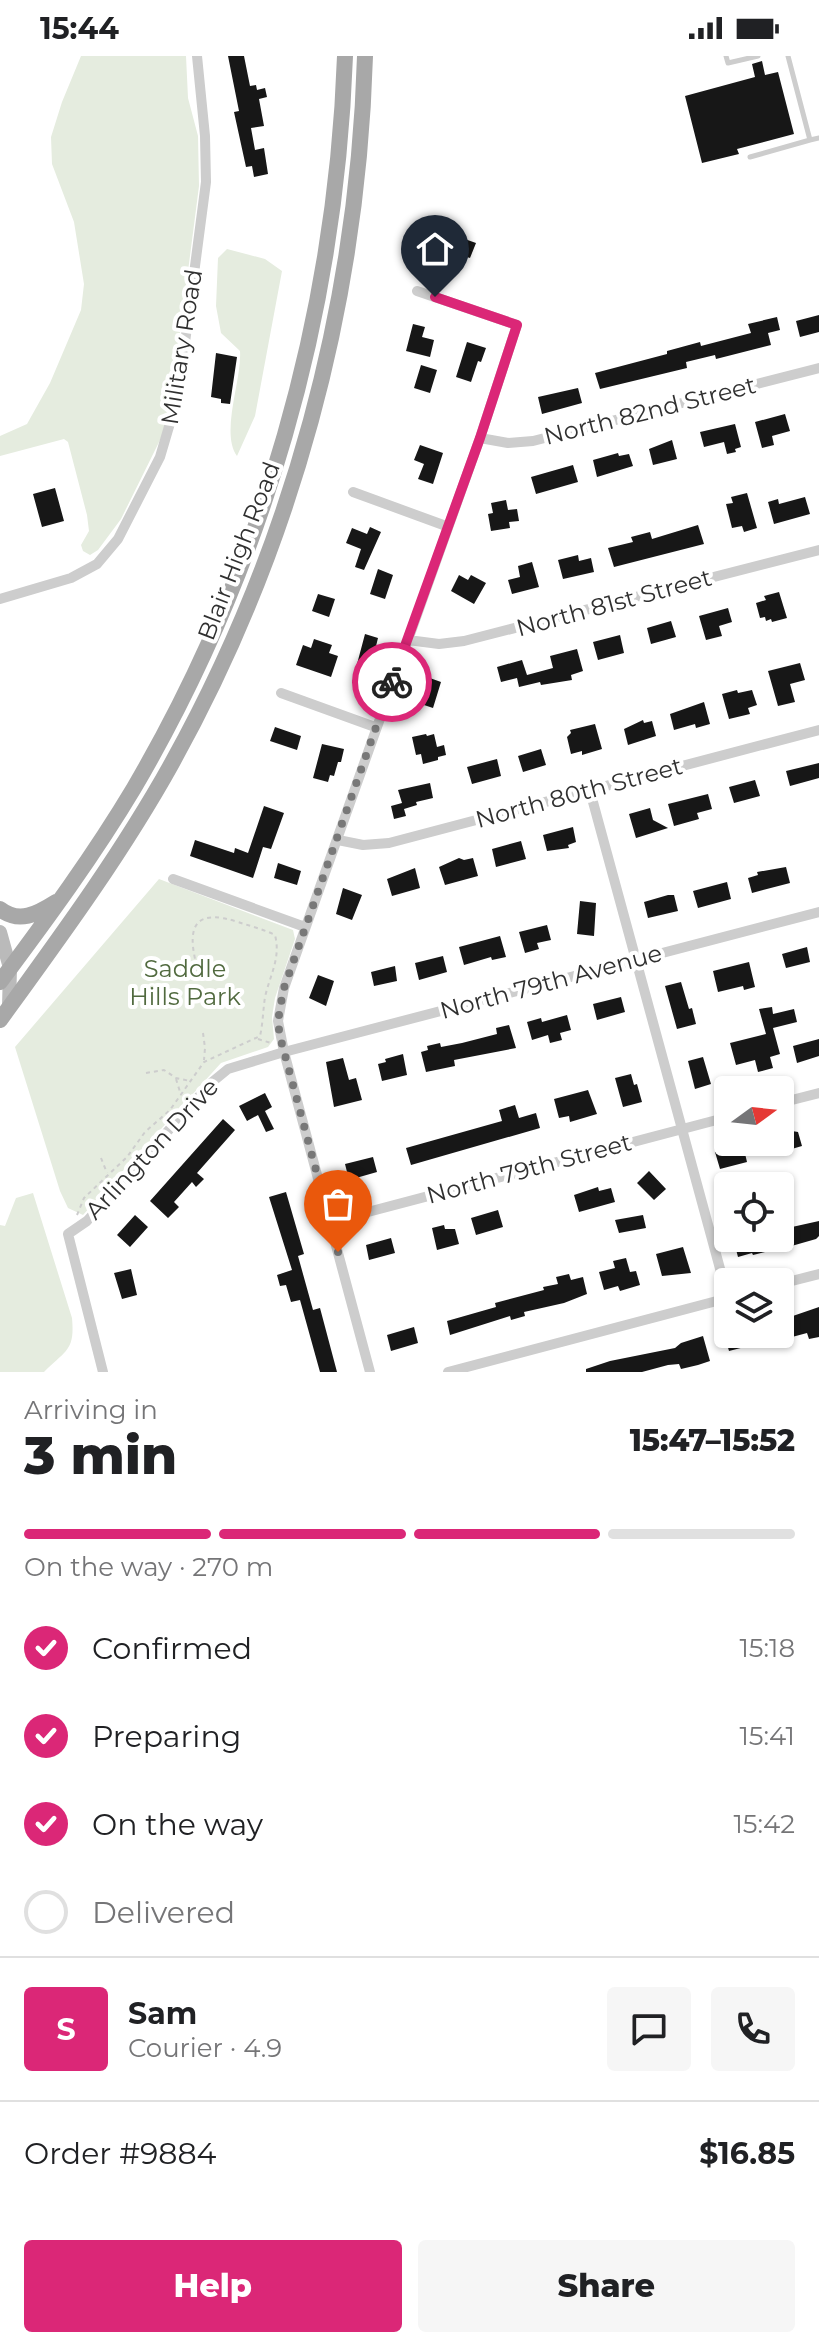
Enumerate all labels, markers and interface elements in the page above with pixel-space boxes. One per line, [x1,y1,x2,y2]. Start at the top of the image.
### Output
text: 15:44 [40,10,119,47]
pin [401,215,469,297]
icon: home [413,227,457,271]
street label: Military Road [155,267,208,427]
street label: North 82nd Street [541,370,759,451]
street label: Blair High Road [191,458,286,644]
street label: North 81st Street [513,562,715,643]
courier [352,642,432,722]
icon: bike [370,660,414,704]
street label: North 80th Street [472,751,686,834]
street label: North 79th Avenue [437,938,665,1025]
park label: Saddle Hills Park [129,954,241,1011]
street label: Arlington Drive [79,1072,224,1225]
north arrow [714,1076,794,1156]
map controls [714,1076,794,1348]
street label: North 79th Street [423,1127,635,1210]
pin [304,1170,372,1252]
button: locate [714,1172,794,1252]
icon: bag [316,1182,360,1226]
button: layers [714,1268,794,1348]
text: Arriving in [24,1394,158,1426]
text: 15:47–15:52 [630,1422,795,1459]
text: 3 min [24,1424,177,1487]
text: On the way · 270 m [24,1551,273,1583]
icon: check [24,1626,68,1670]
text: Confirmed [92,1630,252,1667]
text: 15:18 [739,1632,795,1664]
icon: check [24,1714,68,1758]
text: Preparing [92,1718,241,1755]
text: 15:41 [739,1720,795,1752]
icon: check [24,1802,68,1846]
text: On the way [92,1806,263,1843]
text: 15:42 [733,1808,795,1840]
text: Delivered [92,1894,235,1931]
button: chat [607,1987,691,2071]
button: phone [711,1987,795,2071]
text: Sam [128,1995,197,2032]
text: S [56,2011,76,2048]
text: Courier · 4.9 [128,2032,282,2064]
text: Order #9884 [24,2135,216,2172]
text: $16.85 [699,2135,795,2172]
button: Help [24,2240,402,2332]
button: Share [418,2240,795,2332]

